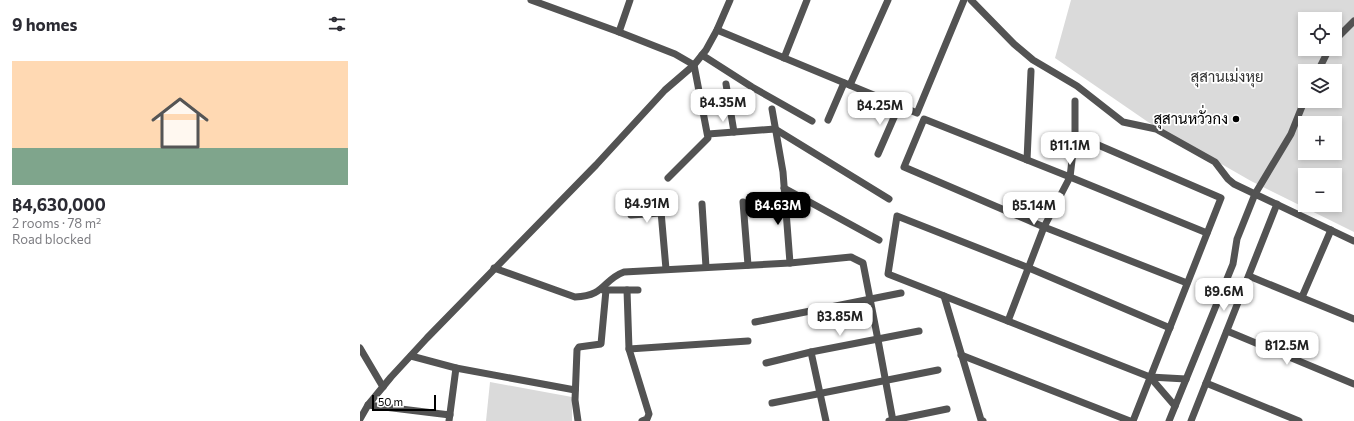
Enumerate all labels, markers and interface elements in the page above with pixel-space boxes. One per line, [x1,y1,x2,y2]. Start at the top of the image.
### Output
map controls [1298,12,1342,212]
button: locate [1298,12,1342,56]
icon: filters [326,13,348,35]
text: 9 homes [12,14,77,35]
button: layers [1298,64,1342,108]
park label: สุสานเม่งหุย [1190,67,1264,88]
icon: home [144,87,216,159]
pin: ฿4.35M [690,89,756,123]
pin: ฿4.25M [847,92,913,126]
text: ฿4.35M [700,94,746,110]
text: ฿4.25M [857,97,903,113]
place label: สุสานหวั่วกง [1153,104,1228,130]
marker: สุสานหวั่วกง [1231,114,1241,124]
button: + [1298,116,1342,160]
pin: ฿11.1M [1037,132,1103,166]
text: ฿11.1M [1050,137,1090,153]
button: − [1298,168,1342,212]
pin: ฿4.91M [614,190,680,224]
pin: ฿4.63M [745,192,811,226]
pin: ฿5.14M [1001,192,1067,226]
text: ฿4,630,000 [12,194,106,215]
text: ฿4.91M [624,195,670,211]
text: ฿4.63M [754,197,802,213]
text: ฿5.14M [1012,197,1056,213]
text: 2 rooms · 78 m² [12,215,101,231]
text: Road blocked [12,231,91,247]
pin: ฿9.6M [1196,278,1252,312]
text: ฿9.6M [1204,283,1244,299]
pin: ฿3.85M [807,303,873,337]
text: ฿3.85M [817,308,863,324]
pin: ฿12.5M [1254,332,1320,366]
text: ฿12.5M [1265,337,1309,353]
scale bar [372,393,436,412]
text: 50 m [378,395,403,408]

